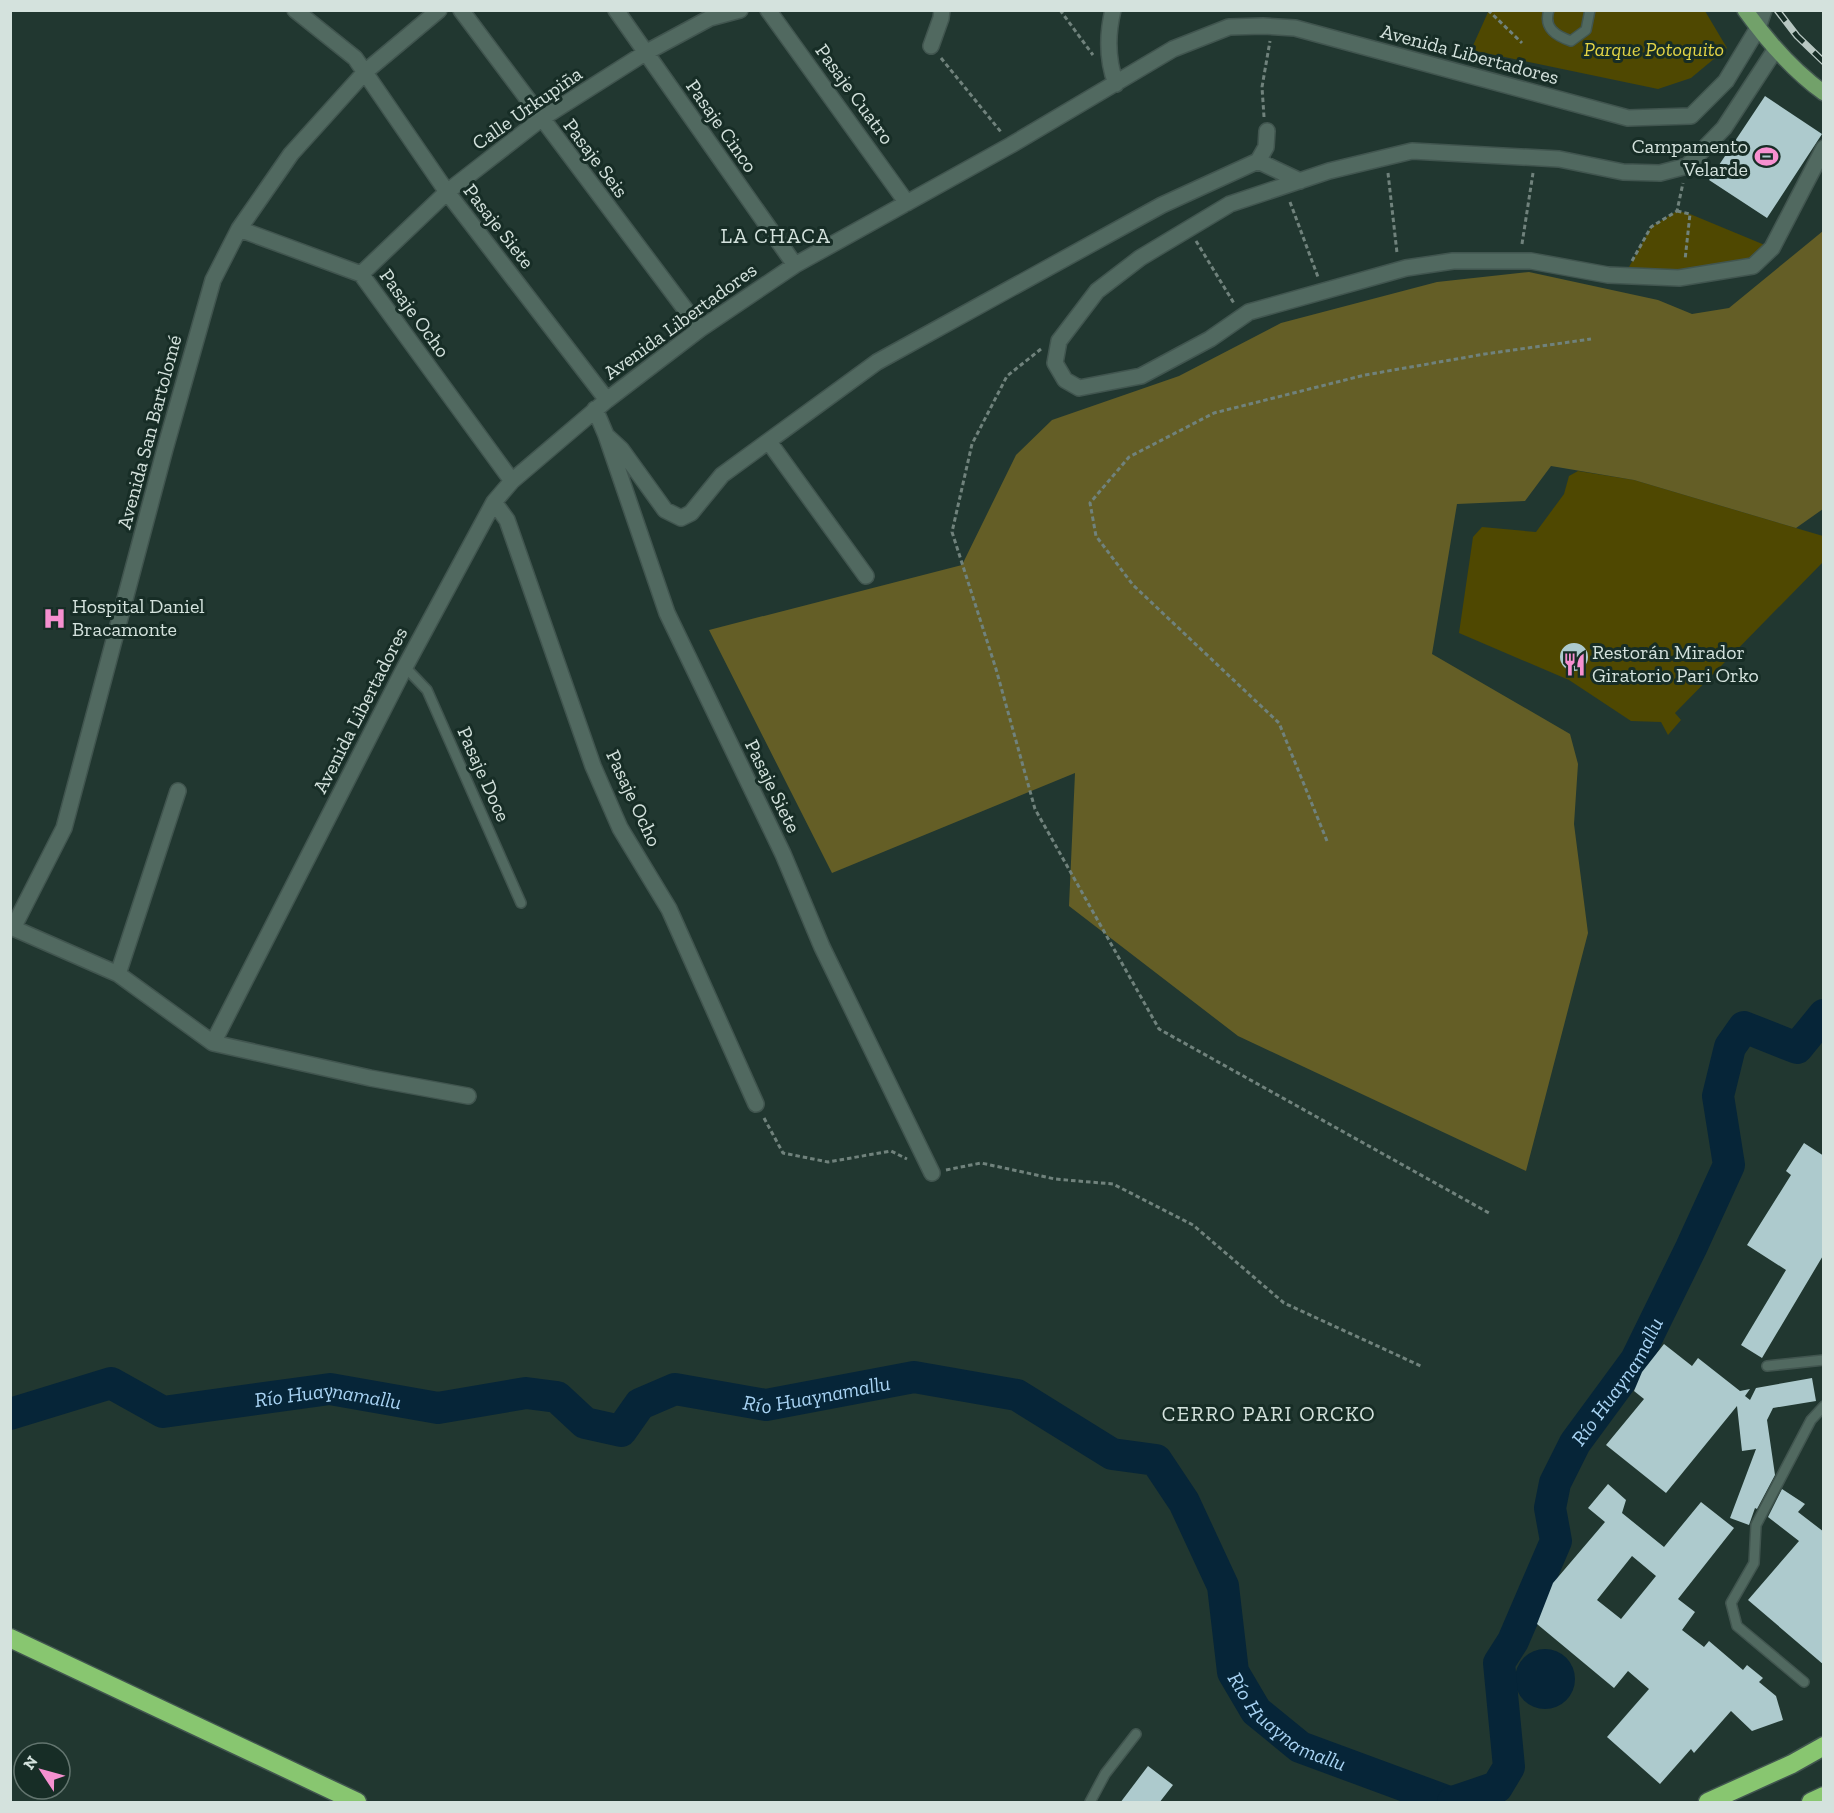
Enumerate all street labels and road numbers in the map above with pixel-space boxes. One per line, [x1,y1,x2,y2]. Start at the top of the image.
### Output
street label: Avenida Libertadores [1378,19,1562,89]
street label: Pasaje Cuatro [811,39,899,149]
street label: Calle Urkupiña [467,61,587,155]
street label: Pasaje Cinco [681,75,763,177]
street label: Pasaje Seis [558,114,634,202]
street label: Pasaje Siete [458,179,540,273]
street label: Avenida Libertadores [599,257,761,385]
street label: Pasaje Ocho [375,264,455,362]
street label: Avenida San Bartolomé [112,332,186,532]
street label: Avenida Libertadores [308,623,412,797]
street label: Pasaje Doce [452,723,516,825]
street label: Pasaje Siete [740,735,806,837]
street label: Pasaje Ocho [601,746,667,850]

